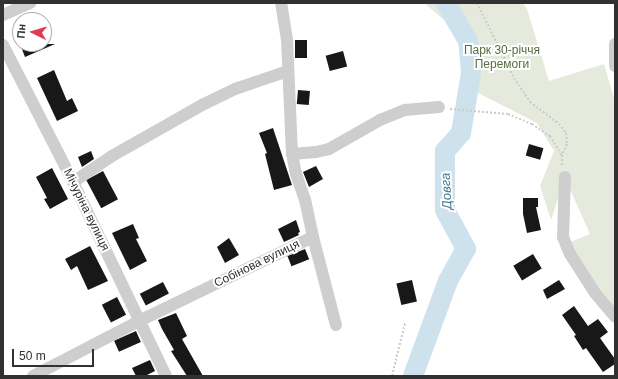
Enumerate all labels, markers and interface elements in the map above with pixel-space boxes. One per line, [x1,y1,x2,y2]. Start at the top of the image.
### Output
north arrow [12,12,52,52]
text: Пн [14,23,28,39]
park label: Парк 30-річчя Перемоги [464,44,540,72]
street label: Мічуріна вулиця [60,167,112,253]
water label: Довга [438,172,456,210]
street label: Собінова вулиця [212,237,302,291]
scale bar [14,341,96,367]
text: 50 m [19,349,46,363]

